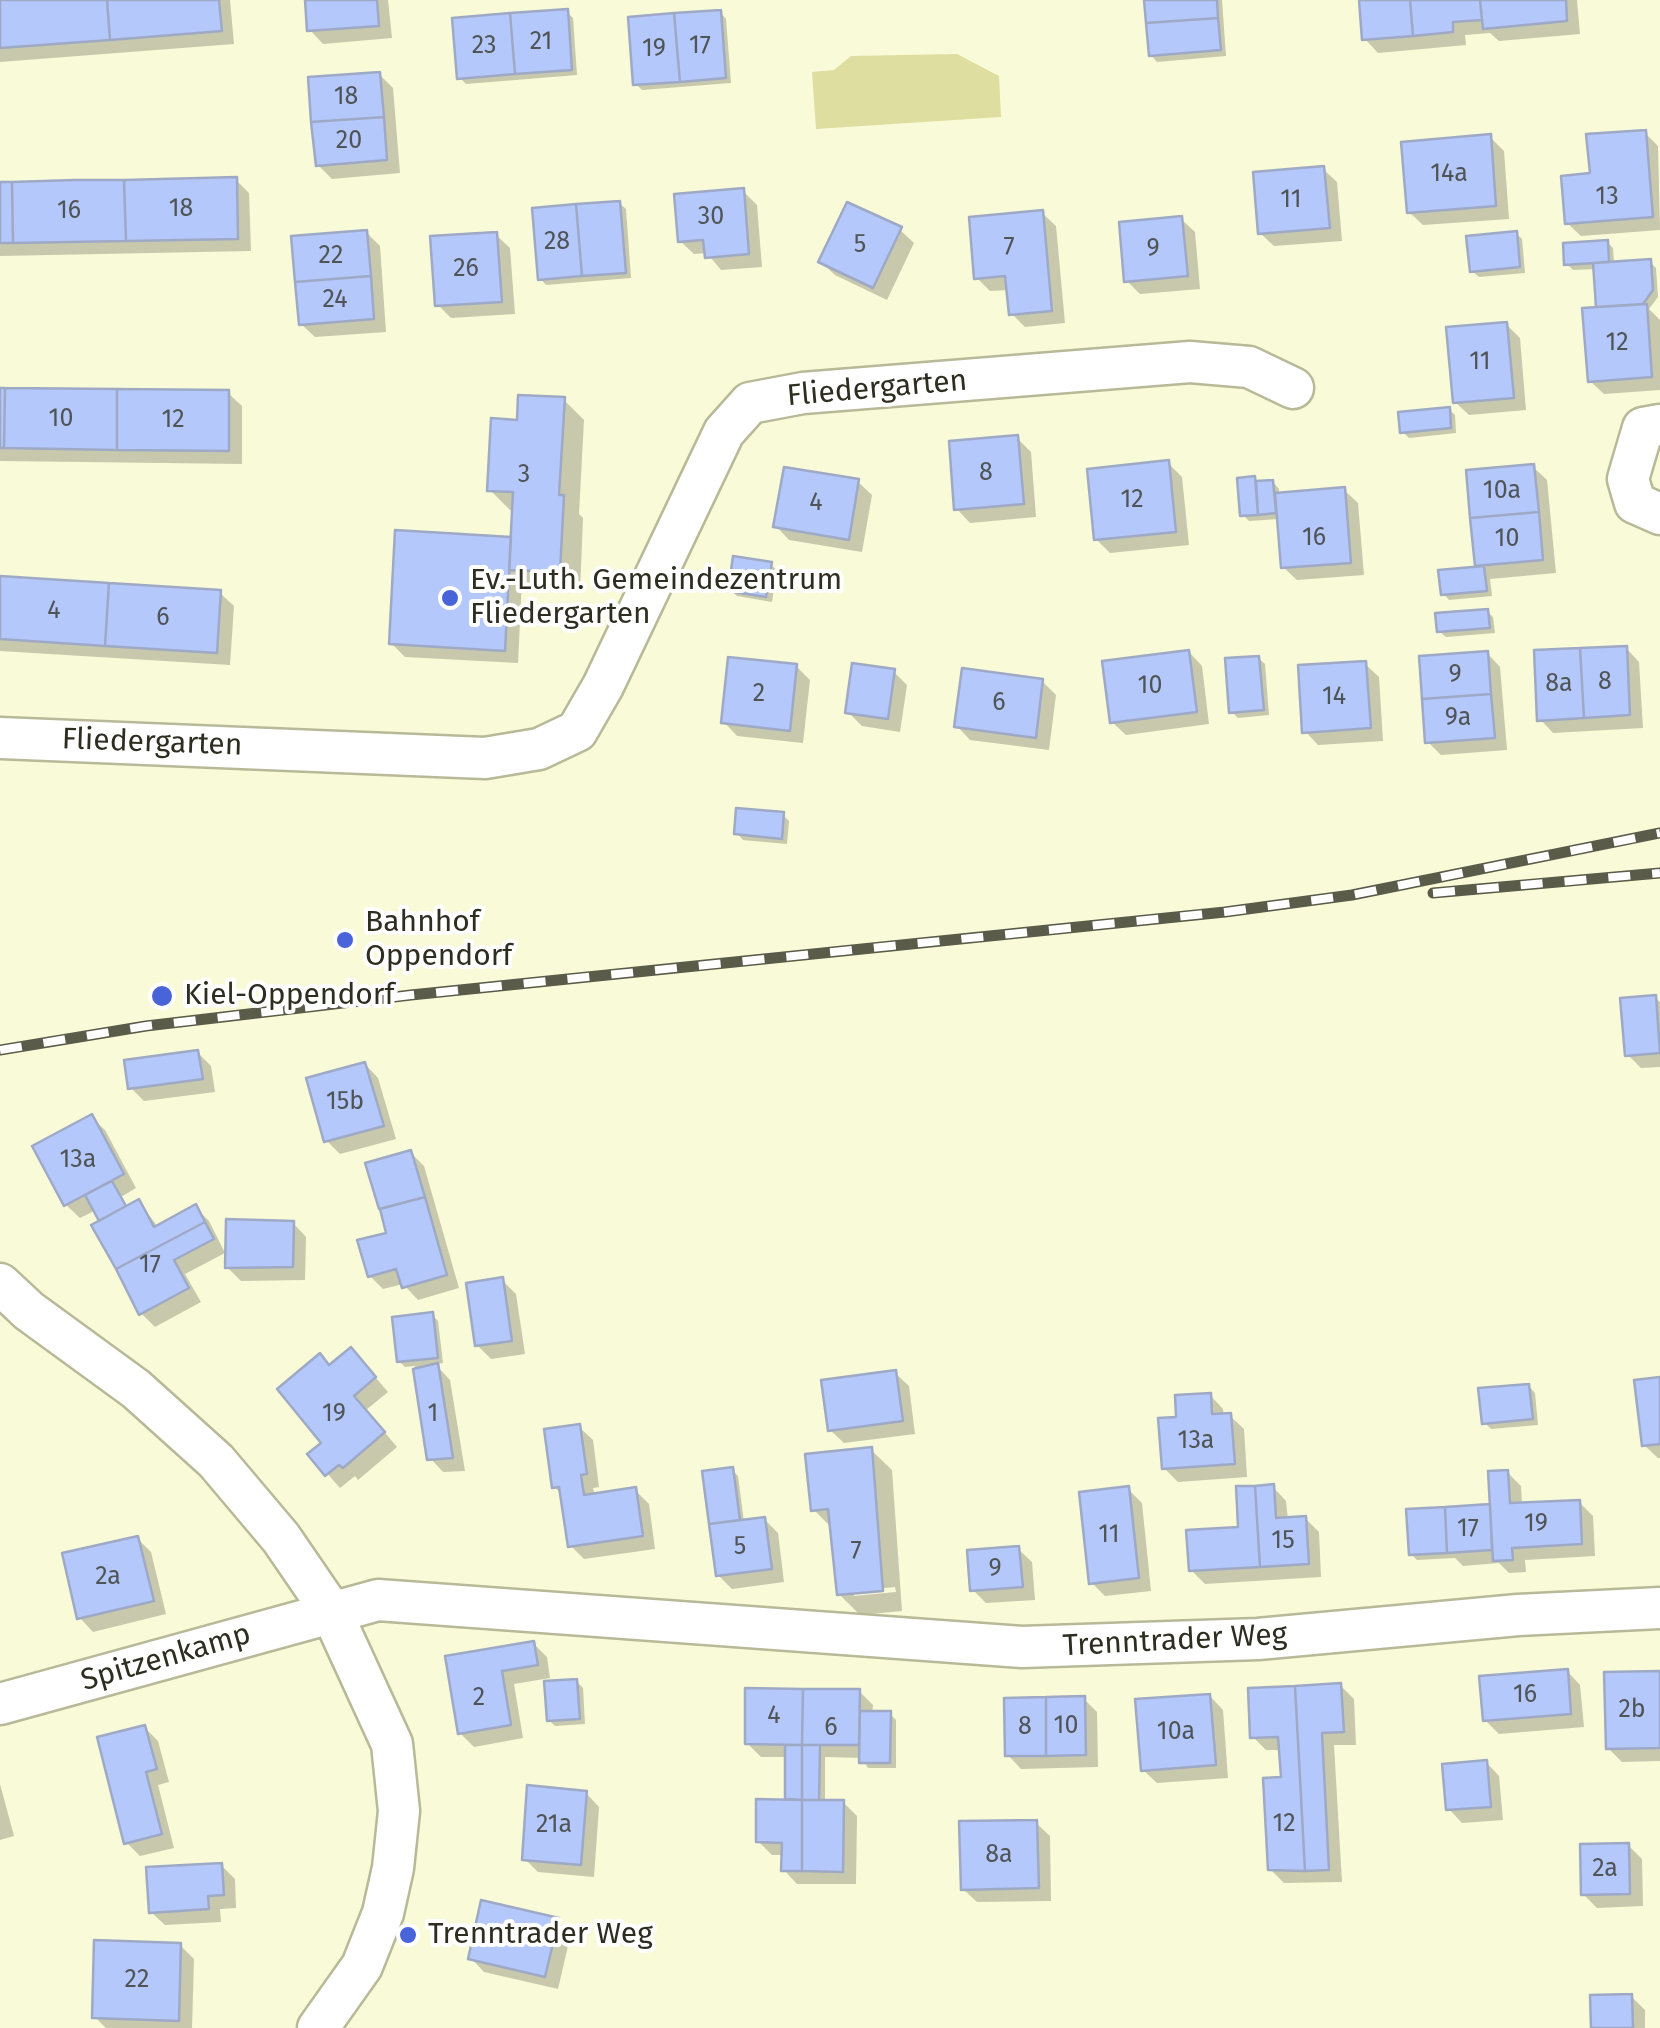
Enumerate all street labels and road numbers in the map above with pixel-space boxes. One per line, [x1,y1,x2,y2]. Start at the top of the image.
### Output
street label: Fliedergarten [785,363,969,415]
street label: Fliedergarten [61,722,243,764]
street label: Spitzenkamp [77,1617,255,1699]
street label: Trenntrader Weg [1062,1617,1288,1665]

